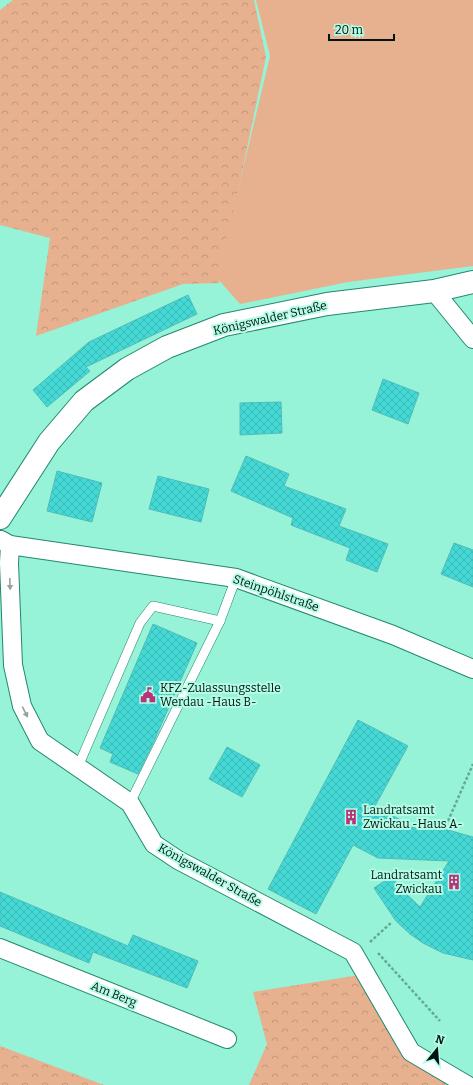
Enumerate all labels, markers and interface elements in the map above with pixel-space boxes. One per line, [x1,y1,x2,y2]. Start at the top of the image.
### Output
scale bar [329,16,394,42]
text: 20 m [335,23,364,37]
street label: Königswalder Straße [212,298,328,338]
street label: Steinpöhlstraße [231,572,321,614]
one-way arrow [6,578,13,590]
place label: KFZ-Zulassungsstelle Werdau -Haus B- [160,681,281,709]
public building icon: KFZ-Zulassungsstelle Werdau -Haus B- [139,686,157,704]
one-way arrow [22,706,28,718]
place label: Landratsamt Zwickau -Haus A- [363,803,463,831]
building icon: Landratsamt Zwickau -Haus A- [342,808,360,826]
street label: Königswalder Straße [156,841,264,909]
place label: Landratsamt Zwickau [370,868,443,896]
building icon: Landratsamt Zwickau [445,873,463,891]
street label: Am Berg [89,979,139,1010]
north arrow [417,1029,457,1069]
text: N [434,1032,446,1048]

